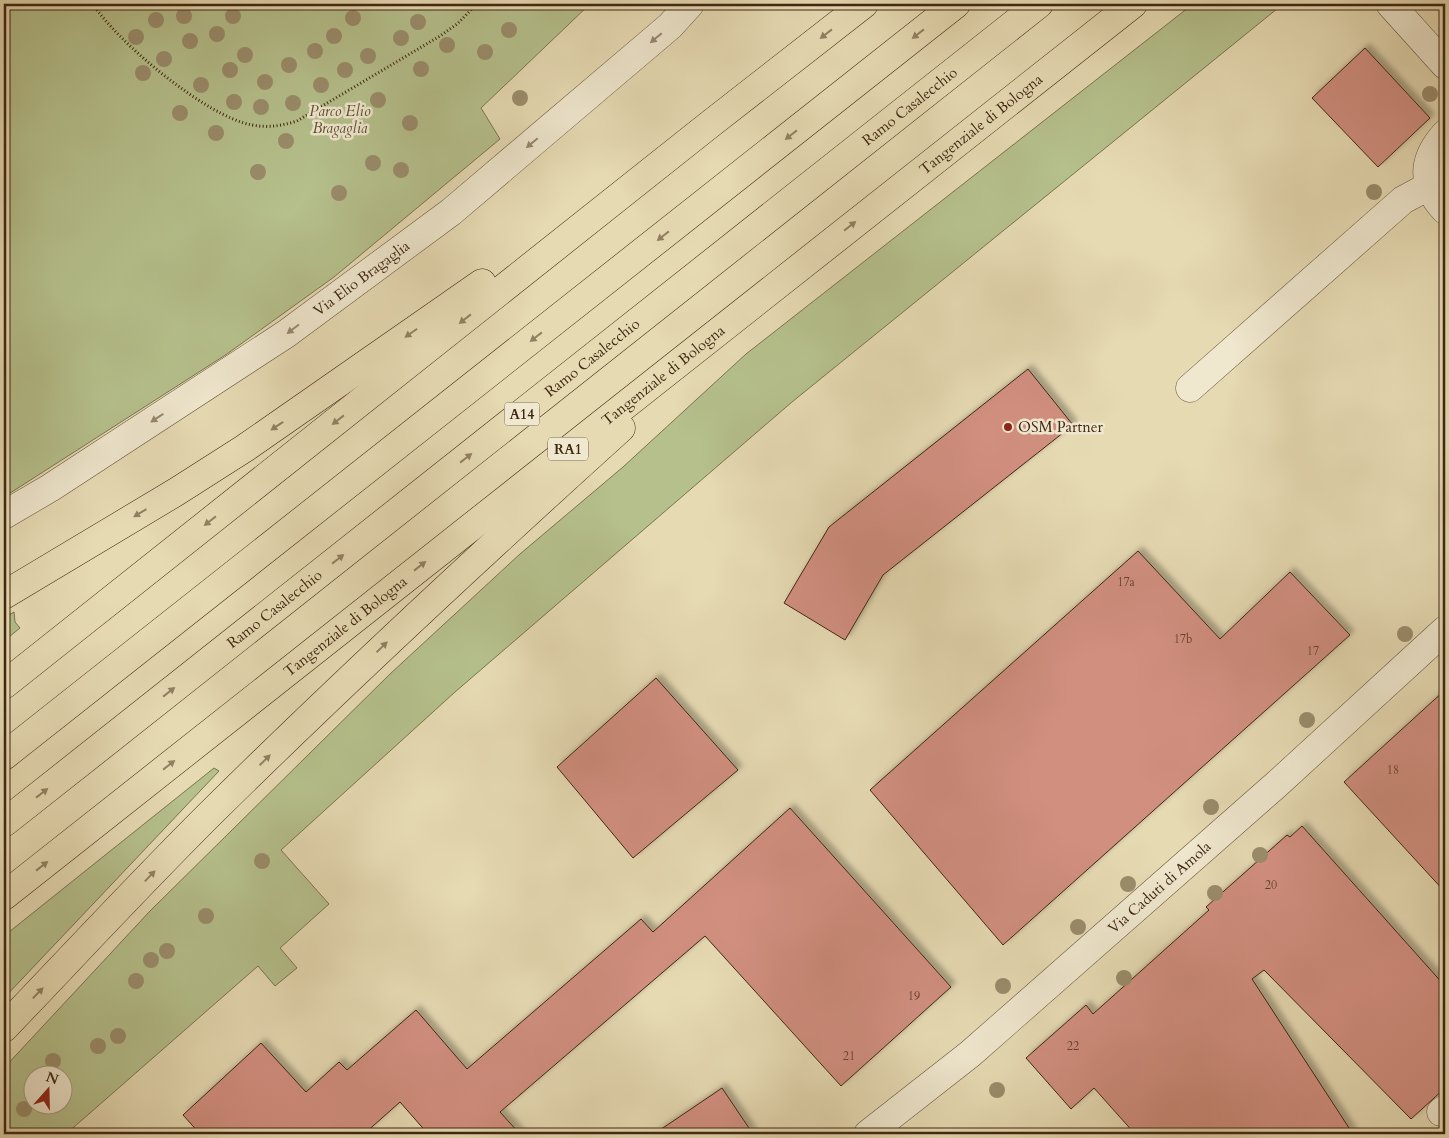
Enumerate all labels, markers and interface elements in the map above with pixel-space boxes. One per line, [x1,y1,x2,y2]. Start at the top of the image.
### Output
one-way arrow [820,28,833,39]
one-way arrow [911,29,925,39]
one-way arrow [650,32,662,44]
street label: Ramo Casalecchio [858,62,961,150]
street label: Tangenziale di Bologna [915,69,1047,179]
park label: Parco Elio Bragaglia [309,101,371,138]
one-way arrow [784,129,797,140]
one-way arrow [526,138,539,149]
one-way arrow [843,221,856,232]
one-way arrow [657,230,670,241]
street label: Via Elio Bragaglia [309,236,414,320]
one-way arrow [459,313,472,324]
street label: Ramo Casalecchio [540,314,644,401]
street label: Tangenziale di Bologna [597,320,729,430]
one-way arrow [286,324,300,334]
one-way arrow [404,328,417,338]
one-way arrow [530,331,543,342]
road number: A14 [504,402,540,426]
one-way arrow [151,413,164,423]
one-way arrow [331,414,344,425]
place label: OSM Partner [1018,417,1104,437]
one-way arrow [270,421,284,431]
marker: OSM Partner [1002,421,1014,433]
road number: RA1 [548,438,588,460]
one-way arrow [459,453,472,464]
one-way arrow [134,509,147,518]
one-way arrow [204,515,217,526]
one-way arrow [331,554,344,565]
one-way arrow [413,561,427,571]
street label: Ramo Casalecchio [223,565,326,653]
street label: Tangenziale di Bologna [280,571,411,681]
house number: 17a [1117,574,1136,590]
house number: 17b [1174,631,1192,647]
one-way arrow [375,641,387,653]
house number: 17 [1307,643,1319,659]
one-way arrow [163,687,176,698]
one-way arrow [259,755,271,767]
one-way arrow [163,759,176,770]
house number: 18 [1387,762,1399,778]
one-way arrow [35,788,48,799]
street label: Via Caduti di Amola [1104,836,1216,938]
one-way arrow [35,860,48,871]
one-way arrow [144,870,156,882]
house number: 20 [1265,877,1277,893]
one-way arrow [32,987,44,999]
house number: 19 [908,988,920,1004]
house number: 22 [1067,1038,1079,1054]
house number: 21 [843,1048,855,1064]
north arrow [22,1066,72,1116]
text: N [43,1067,61,1089]

